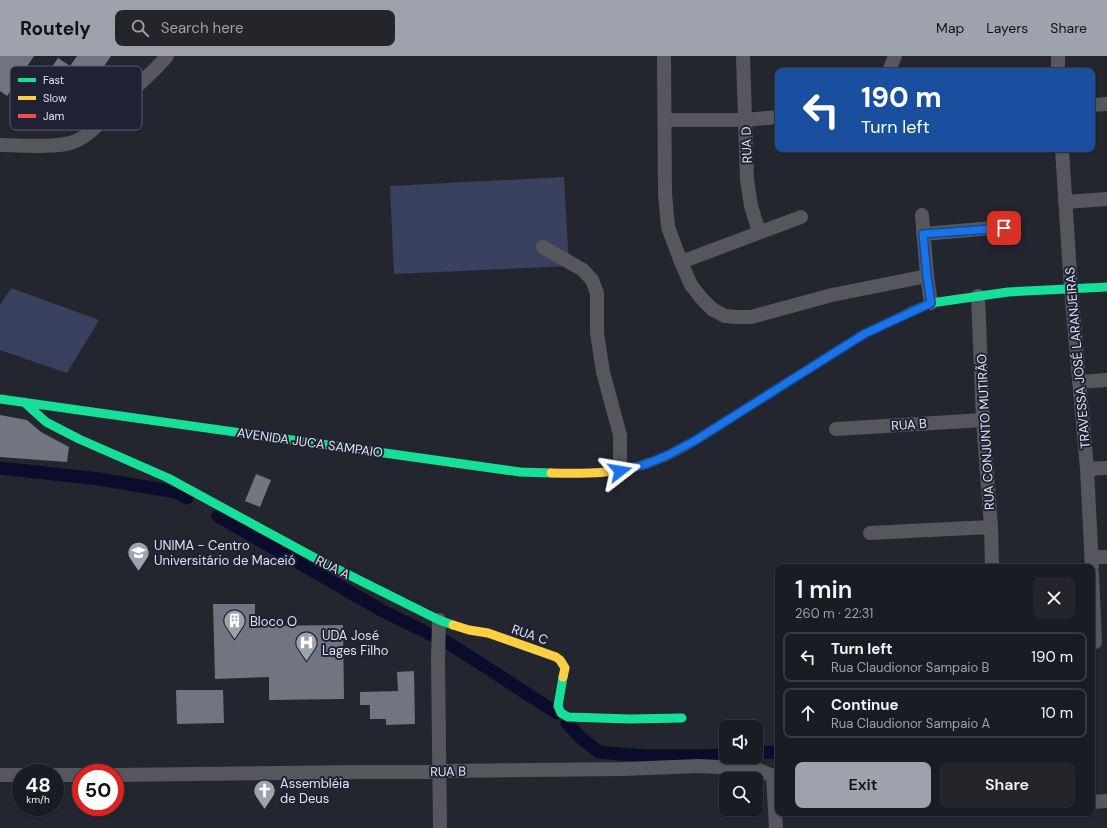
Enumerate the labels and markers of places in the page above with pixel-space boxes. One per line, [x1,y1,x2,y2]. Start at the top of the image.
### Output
pin [987,211,1021,245]
place label: UNIMA - Centro Universitário de Maceió [154,537,296,569]
school or university icon: UNIMA - Centro Universitário de Maceió [126,539,152,572]
building icon: Bloco O [222,608,248,641]
place label: Bloco O [250,613,297,630]
place label: UDA José Lages Filho [322,627,389,659]
hospital icon: UDA José Lages Filho [293,629,319,662]
place label: Assembléia de Deus [280,775,349,807]
church icon: Assembléia de Deus [252,777,278,810]

